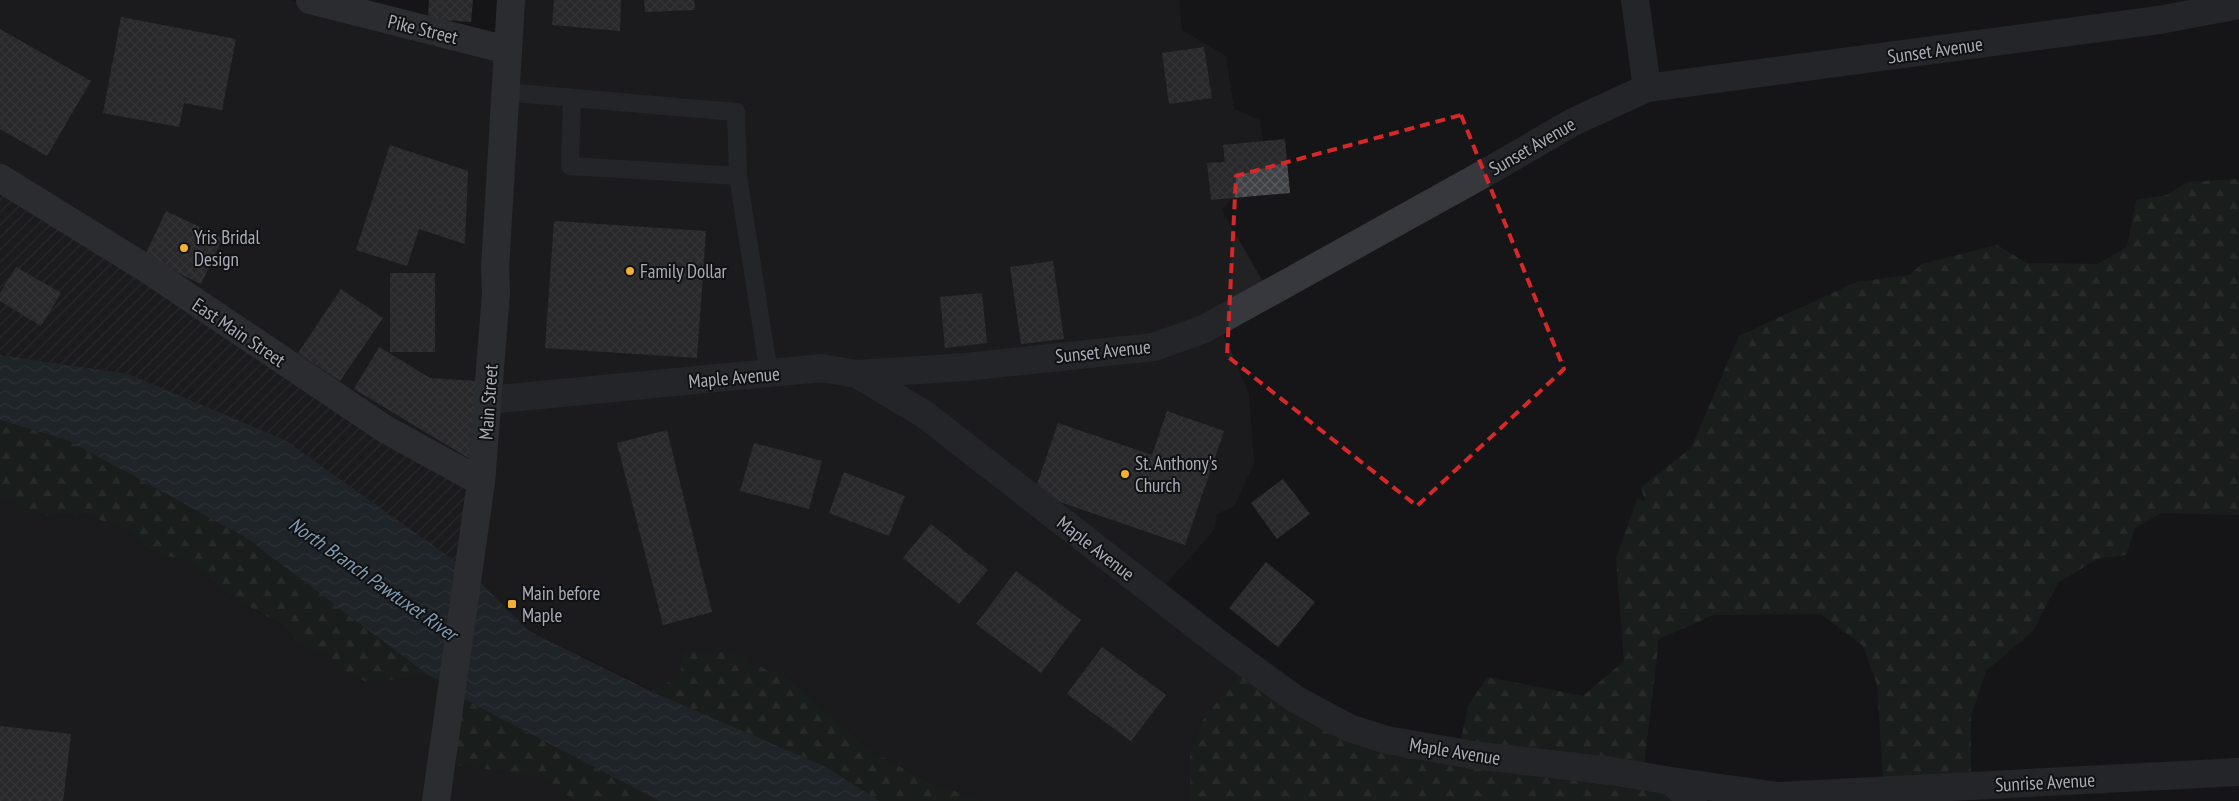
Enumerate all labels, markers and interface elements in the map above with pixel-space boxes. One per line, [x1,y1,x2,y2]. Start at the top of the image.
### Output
street label: Pike Street [386,9,461,49]
street label: Sunset Avenue [1886,31,1984,69]
street label: Sunset Avenue [1485,112,1580,180]
place label: Yris Bridal Design [194,225,260,271]
marker: Yris Bridal Design [178,242,190,254]
place label: Family Dollar [640,259,728,283]
marker: Family Dollar [624,265,636,277]
street label: East Main Street [188,292,291,372]
street label: Sunset Avenue [1054,334,1152,368]
street label: Maple Avenue [687,361,781,393]
street label: Main Street [473,363,503,441]
place label: St. Anthony's Church [1135,451,1217,497]
marker: St. Anthony's Church [1119,468,1131,480]
street label: Maple Avenue [1052,510,1140,586]
water label: North Branch Pawtuxet River [284,511,464,648]
place label: Main before Maple [522,581,600,627]
marker: Main before Maple [506,598,518,610]
street label: Maple Avenue [1408,732,1502,770]
street label: Sunrise Avenue [1994,767,2096,797]

